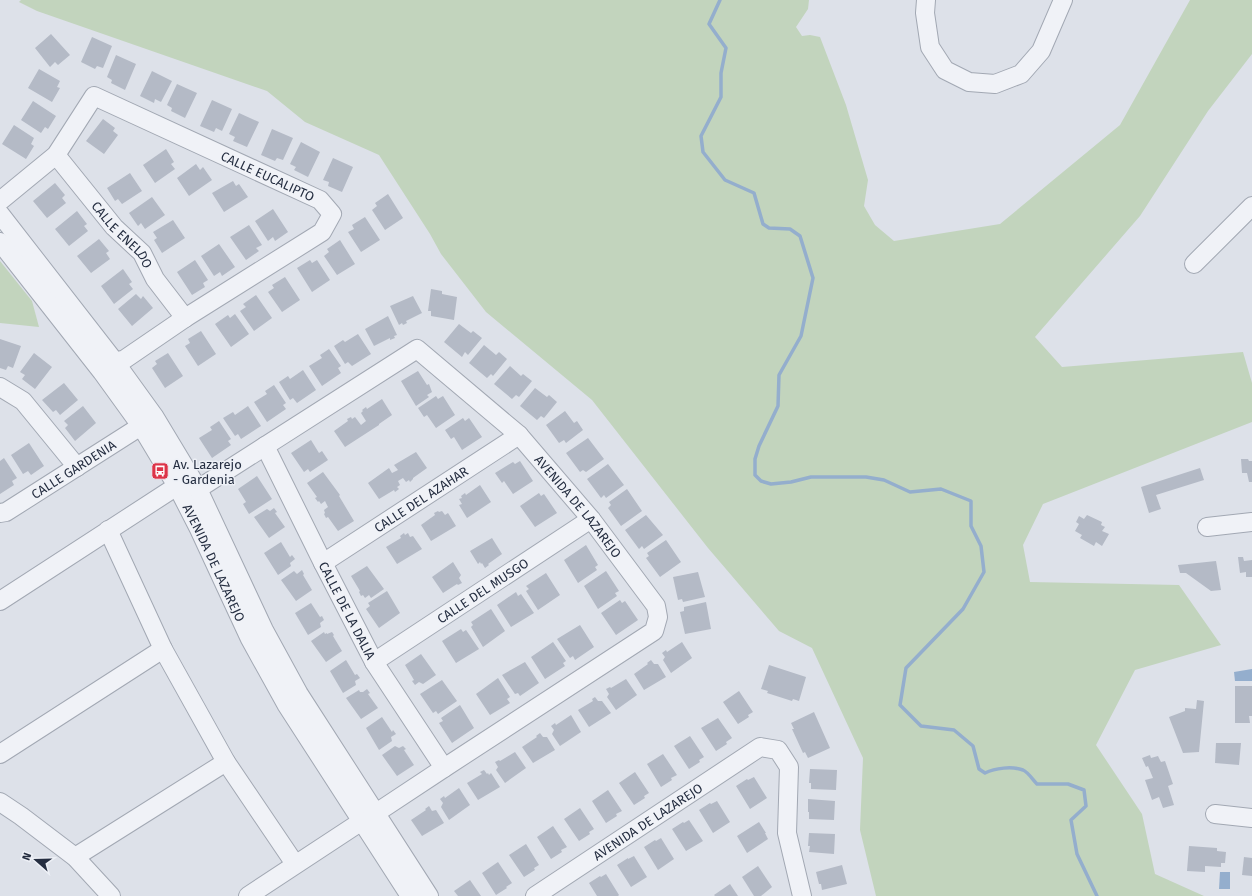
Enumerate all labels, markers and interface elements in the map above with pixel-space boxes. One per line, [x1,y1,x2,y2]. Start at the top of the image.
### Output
street label: CALLE EUCALIPTO [218,148,317,204]
street label: CALLE ENELDO [88,199,155,271]
street label: CALLE GARDENIA [29,437,119,502]
street label: AVENIDA DE LAZAREJO [532,452,624,561]
place label: Av. Lazarejo - Gardenia [173,457,242,487]
bus stop icon: Av. Lazarejo - Gardenia [150,461,170,481]
street label: CALLE DEL AZAHAR [371,463,471,536]
street label: AVENIDA DE LAZAREJO [180,502,248,624]
street label: CALLE DEL MUSGO [434,555,531,626]
street label: CALLE DE LA DALIA [316,559,379,663]
street label: AVENIDA DE LAZAREJO [590,780,705,863]
north arrow [16,840,56,880]
text: N [20,851,34,862]

